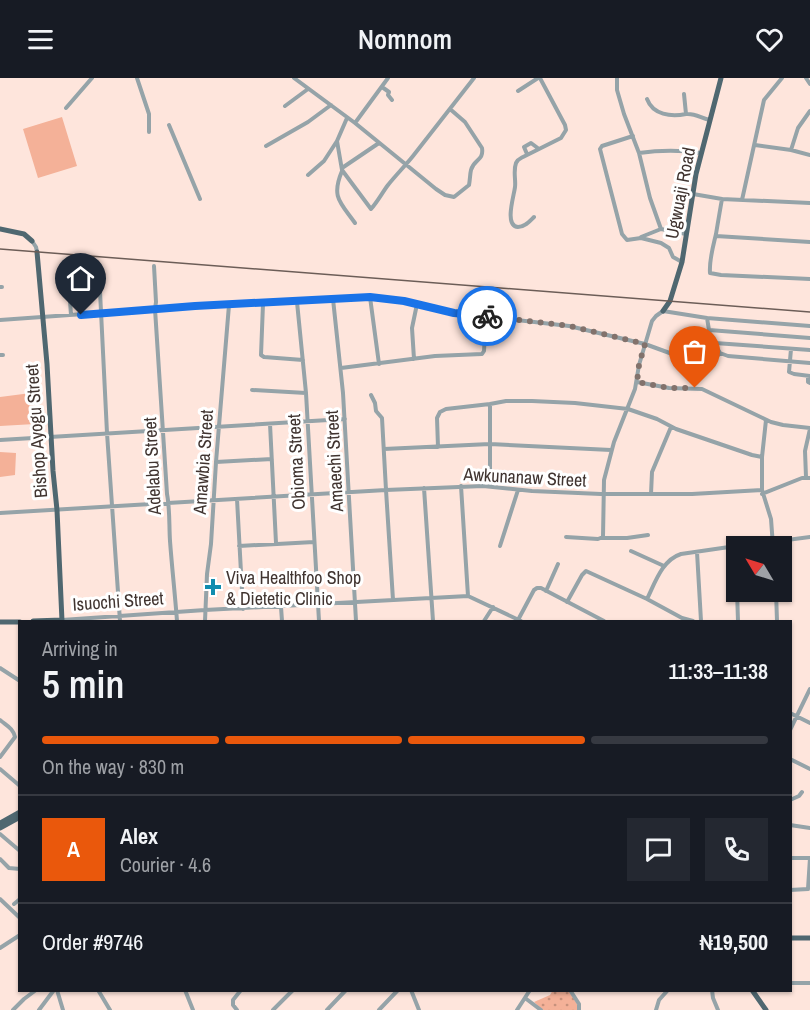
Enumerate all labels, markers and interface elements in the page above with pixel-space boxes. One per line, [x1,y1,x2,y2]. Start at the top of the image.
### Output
text: Nomnom [358,21,452,57]
icon: menu [24,23,57,56]
icon: heart [753,23,786,56]
street label: Ugwuaji Road [659,145,701,241]
pin [55,253,106,315]
icon: home [64,262,97,295]
courier [457,286,517,346]
icon: bike [471,300,504,333]
pin [669,326,720,388]
icon: bag [678,335,711,368]
street label: Bishop Ayogu Street [19,363,53,499]
street label: Amawbia Street [187,409,219,516]
street label: Amaechi Street [319,410,349,513]
street label: Obioma Street [281,413,311,511]
street label: Adelabu Street [137,417,167,516]
street label: Awkunanaw Street [462,461,587,493]
north arrow [726,536,792,602]
map controls [726,536,792,602]
place label: Viva Healthfoo Shop & Dietetic Clinic [226,565,361,611]
marker: Viva Healthfoo Shop & Dietetic Clinic [204,578,222,596]
street label: Isuochi Street [72,585,164,617]
text: Arriving in [42,635,118,662]
text: 11:33–11:38 [669,656,768,686]
text: 5 min [42,658,124,710]
text: On the way · 830 m [42,753,184,780]
button: chat [627,818,690,881]
button: phone [705,818,768,881]
text: Alex [120,821,158,851]
text: A [67,834,80,864]
text: Courier · 4.6 [120,851,211,878]
text: Order #9746 [42,927,143,957]
text: ₦19,500 [700,927,768,957]

